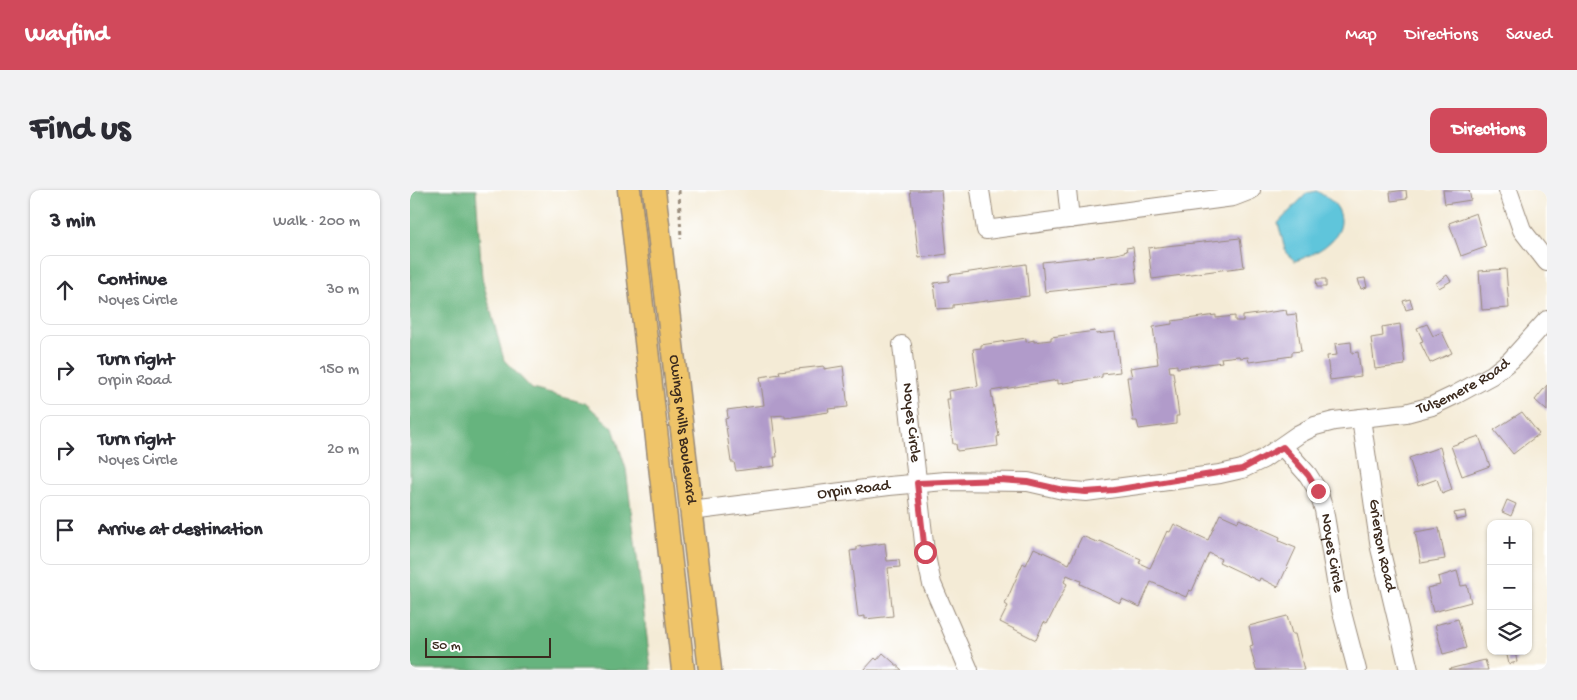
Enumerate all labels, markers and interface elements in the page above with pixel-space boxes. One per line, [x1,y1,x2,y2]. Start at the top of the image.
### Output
text: Wayfind [25,21,109,50]
text: Map [1345,25,1377,46]
text: Directions [1405,25,1478,46]
text: Saved [1506,25,1552,46]
button: Directions [1430,108,1547,153]
text: Find us [30,110,130,151]
text: 3 min [50,210,95,235]
text: Walk · 200 m [273,213,360,232]
text: Continue [98,269,167,292]
icon: ahead [51,276,79,304]
text: 30 m [326,281,359,300]
text: Noyes Circle [98,292,178,311]
text: Turn right [98,349,174,372]
street label: Owings Mills Boulevard [664,354,700,507]
street label: Tulsemere Road [1414,354,1515,419]
icon: right [51,356,79,384]
text: 150 m [320,361,359,380]
text: Orpin Road [98,372,171,391]
street label: Noyes Circle [897,382,925,464]
text: Turn right [98,429,174,452]
icon: right [51,436,79,464]
text: 20 m [327,441,359,460]
text: Noyes Circle [98,452,178,471]
street label: Orpin Road [816,476,893,504]
route end [1307,480,1330,503]
street label: Grierson Road [1363,498,1400,595]
street label: Noyes Circle [1315,512,1347,595]
icon: arrive [51,516,79,544]
text: Arrive at destination [98,519,262,542]
map controls [1487,520,1532,655]
button: + [1487,520,1532,565]
route start [914,541,937,564]
button: − [1487,565,1532,610]
button: layers [1487,610,1532,655]
scale bar [425,635,551,658]
text: 50 m [432,638,461,655]

